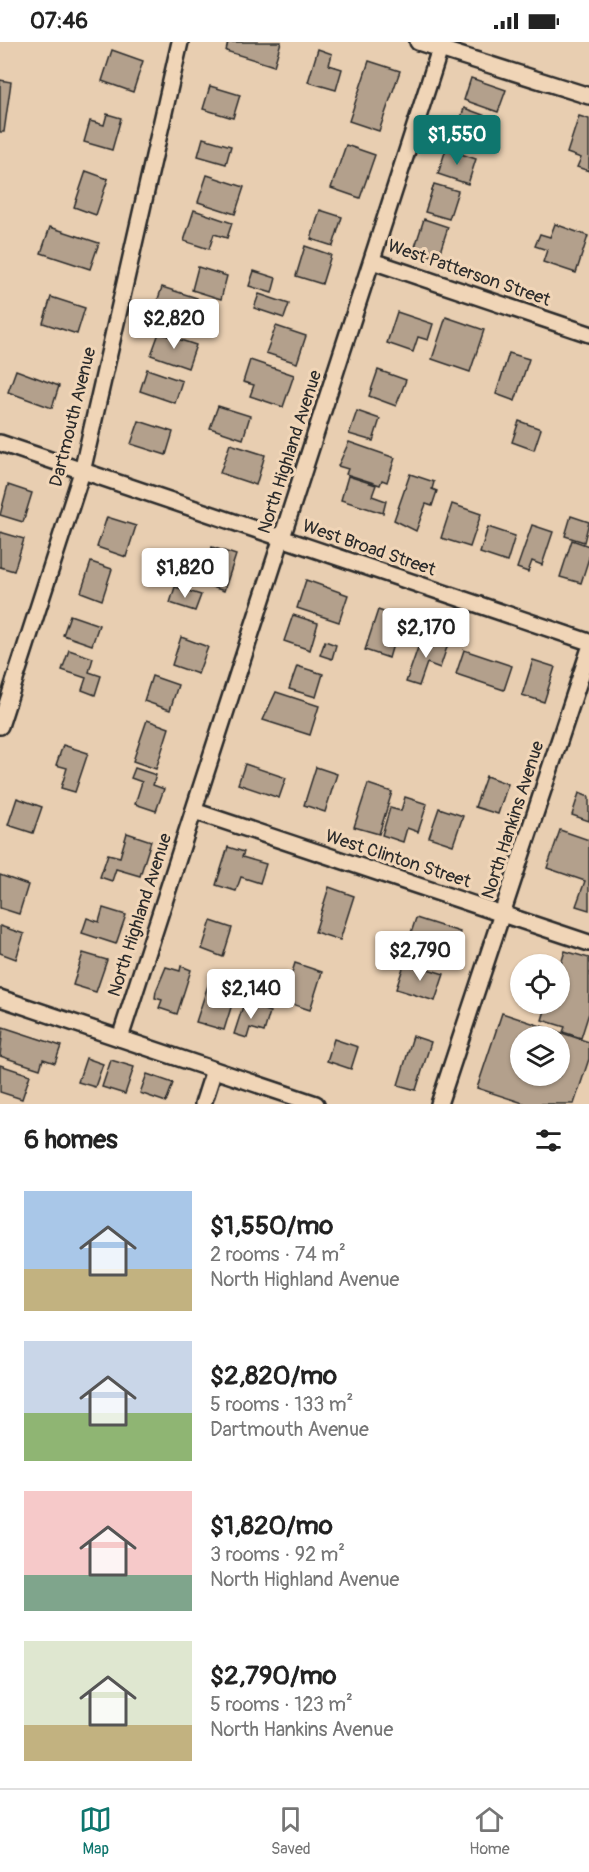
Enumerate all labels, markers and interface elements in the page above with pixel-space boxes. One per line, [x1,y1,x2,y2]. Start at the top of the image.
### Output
text: 07:46 [30,7,88,35]
pin: $1,550 [408,115,506,166]
text: $1,550 [427,122,487,147]
street label: West Patterson Street [385,234,554,312]
pin: $2,820 [125,299,223,350]
text: $2,820 [143,306,205,331]
street label: Dartmouth Avenue [45,345,101,489]
street label: North Highland Avenue [253,367,327,537]
street label: West Broad Street [299,514,439,582]
pin: $1,820 [136,548,234,599]
text: $1,820 [156,555,214,580]
pin: $2,170 [377,608,475,659]
text: $2,170 [396,615,456,640]
street label: North Hankins Avenue [477,738,549,902]
street label: West Clinton Street [322,825,474,894]
street label: North Highland Avenue [103,830,177,1000]
pin: $2,790 [371,931,469,982]
text: $2,790 [389,938,451,963]
map controls [510,954,570,1086]
button: locate [510,954,570,1014]
pin: $2,140 [202,969,300,1020]
text: $2,140 [221,976,281,1001]
button: layers [510,1026,570,1086]
text: 6 homes [24,1124,118,1156]
icon: filters [532,1124,565,1157]
text: $1,550/mo [210,1210,333,1242]
icon: home [72,1215,144,1287]
text: 2 rooms · 74 m² [210,1242,346,1267]
text: North Highland Avenue [210,1267,399,1292]
text: $2,820/mo [210,1360,337,1392]
icon: home [72,1365,144,1437]
text: 5 rooms · 133 m² [210,1392,353,1417]
text: Dartmouth Avenue [210,1417,369,1442]
text: $1,820/mo [210,1510,333,1542]
icon: home [72,1515,144,1587]
text: 3 rooms · 92 m² [210,1542,345,1567]
text: North Highland Avenue [210,1567,399,1592]
text: $2,790/mo [210,1660,337,1692]
icon: home [72,1665,144,1737]
text: 5 rooms · 123 m² [210,1692,353,1717]
text: North Hankins Avenue [210,1717,393,1742]
tab: Map [79,1803,112,1859]
tab: Saved [271,1803,311,1859]
tab: Home [469,1803,510,1859]

